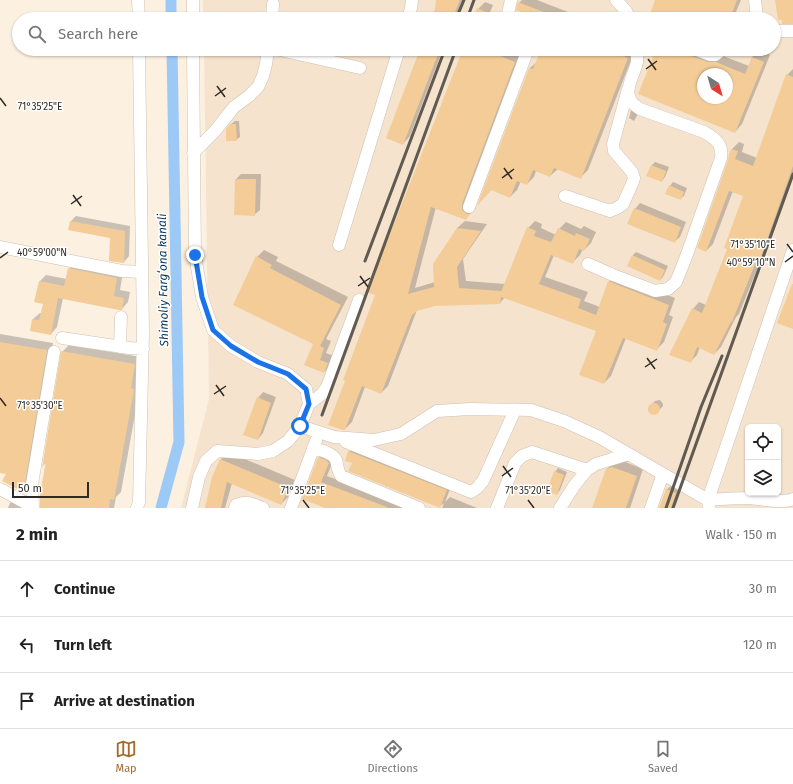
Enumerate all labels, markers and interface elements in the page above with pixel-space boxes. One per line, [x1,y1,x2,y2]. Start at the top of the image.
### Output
search box [12,12,781,56]
icon: search [26,23,48,45]
text: Search here [58,25,138,43]
north arrow [697,68,733,104]
text: 71°35'25"E [18,101,62,113]
water label: Shimoliy Fargʻona kanali [154,213,171,348]
text: 71°35'10"E [731,239,775,251]
route end [186,246,204,264]
text: 40°59'00"N [17,247,67,259]
text: 40°59'10"N [726,257,776,269]
text: 71°35'30"E [17,400,63,412]
route start [291,417,309,435]
map controls [745,424,781,496]
button: locate [745,424,781,460]
button: layers [745,460,781,496]
scale bar [12,480,89,499]
text: 50 m [18,482,42,495]
text: 71°35'25"E [281,485,325,497]
text: 71°35'20"E [505,485,551,497]
text: 2 min [16,524,58,545]
text: Walk · 150 m [705,527,777,542]
icon: ahead [16,578,38,600]
text: Continue [54,580,115,598]
text: 30 m [749,581,777,596]
icon: left [16,634,38,656]
text: Turn left [54,636,112,654]
text: 120 m [743,637,777,652]
icon: arrive [16,690,38,712]
text: Arrive at destination [54,692,195,710]
tab: Map [115,738,137,775]
tab: Directions [367,738,418,775]
tab: Saved [648,738,678,775]

